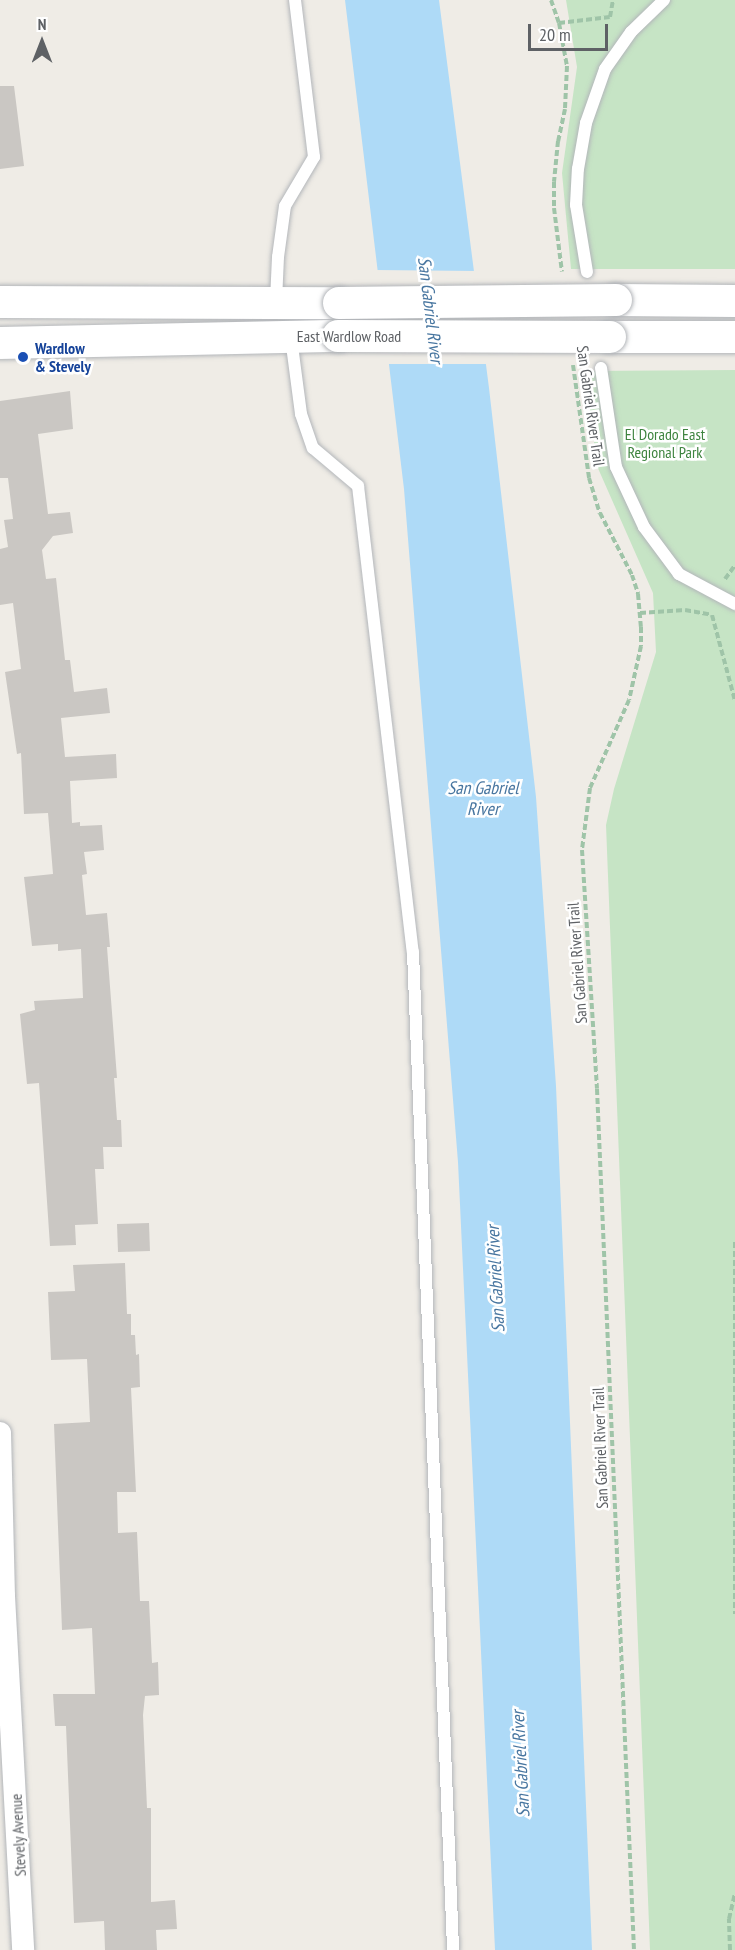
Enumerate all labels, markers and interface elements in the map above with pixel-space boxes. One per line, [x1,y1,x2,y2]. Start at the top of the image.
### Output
north arrow [12,12,72,72]
scale bar [531,12,610,50]
text: N [38,14,46,34]
text: 20 m [539,23,571,46]
water label: San Gabriel River [413,256,447,364]
street label: East Wardlow Road [296,326,402,346]
place label: Wardlow & Stevely [35,338,91,376]
street label: San Gabriel River Trail [573,344,609,468]
marker: Wardlow & Stevely [16,350,30,364]
park label: El Dorado East Regional Park [625,424,705,462]
water label: San Gabriel River [448,778,518,820]
street label: San Gabriel River Trail [563,901,591,1025]
water label: San Gabriel River [482,1225,510,1333]
street label: San Gabriel River Trail [588,1387,612,1509]
water label: San Gabriel River [507,1710,535,1818]
street label: Stevely Avenue [6,1793,30,1877]

